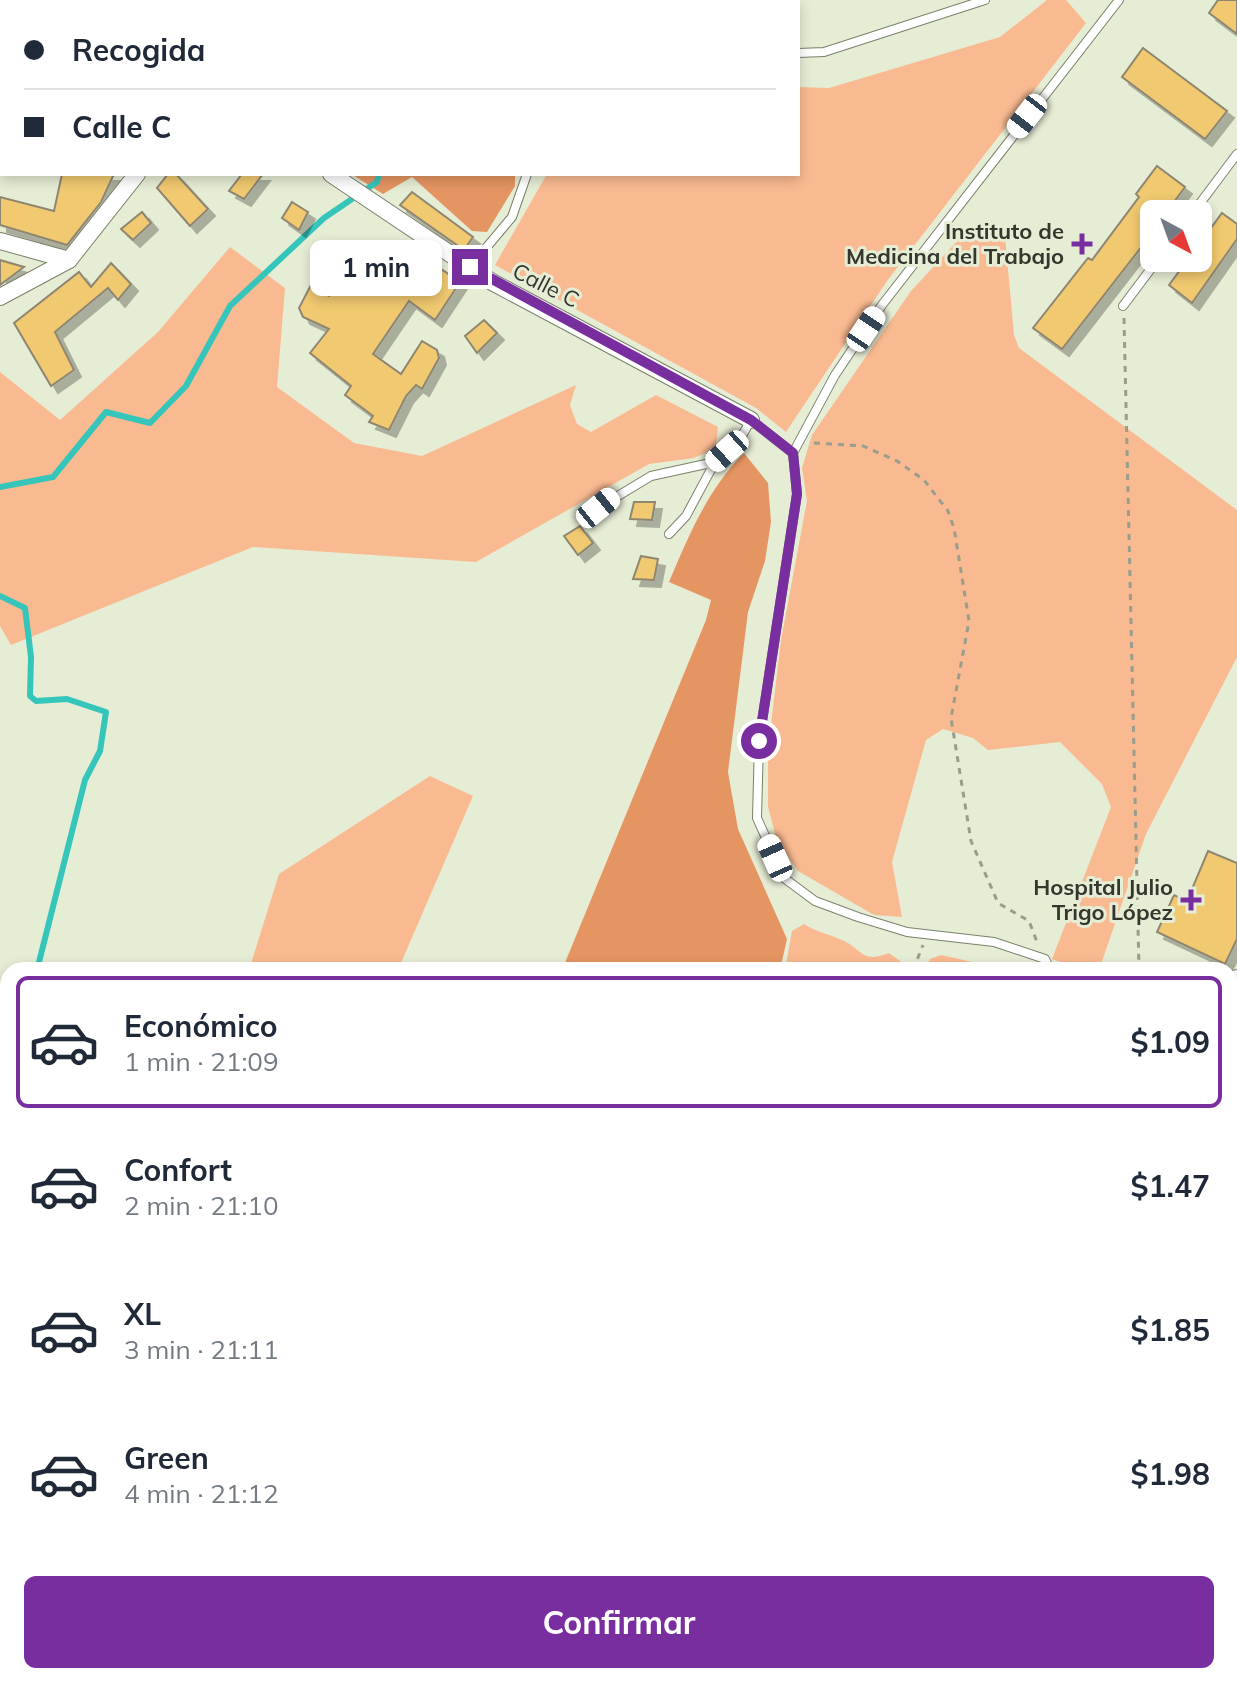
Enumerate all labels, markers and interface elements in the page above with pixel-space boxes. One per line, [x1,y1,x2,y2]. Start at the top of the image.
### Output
text: Recogida [72,31,205,69]
car [1003,90,1051,142]
text: Calle C [72,108,171,146]
north arrow [1140,200,1212,272]
map controls [1140,200,1212,272]
place label: Instituto de Medicina del Trabajo [846,217,1064,270]
marker: Instituto de Medicina del Trabajo [1071,233,1093,255]
callout: 1 min [310,239,442,295]
route end [452,249,488,285]
text: 1 min [342,251,410,284]
street label: Calle C [508,256,584,314]
car [843,302,889,356]
car [701,426,753,476]
car [572,484,624,532]
route start [741,723,777,759]
car [754,831,796,885]
place label: Hospital Julio Trigo López [1033,873,1173,926]
marker: Hospital Julio Trigo López [1180,889,1202,911]
icon: car [28,1006,100,1078]
text: Económico [124,1007,278,1045]
text: $1.09 [1131,1023,1210,1061]
text: 1 min · 21:09 [124,1045,279,1078]
icon: car [28,1150,100,1222]
text: Confort [124,1151,232,1189]
text: $1.47 [1131,1167,1210,1205]
text: 2 min · 21:10 [124,1189,279,1222]
icon: car [28,1294,100,1366]
text: XL [124,1295,161,1333]
text: $1.85 [1131,1311,1210,1349]
text: 3 min · 21:11 [124,1333,279,1366]
icon: car [28,1438,100,1510]
text: Green [124,1439,209,1477]
text: $1.98 [1131,1455,1210,1493]
text: 4 min · 21:12 [124,1477,279,1510]
button: Confirmar [24,1576,1214,1668]

